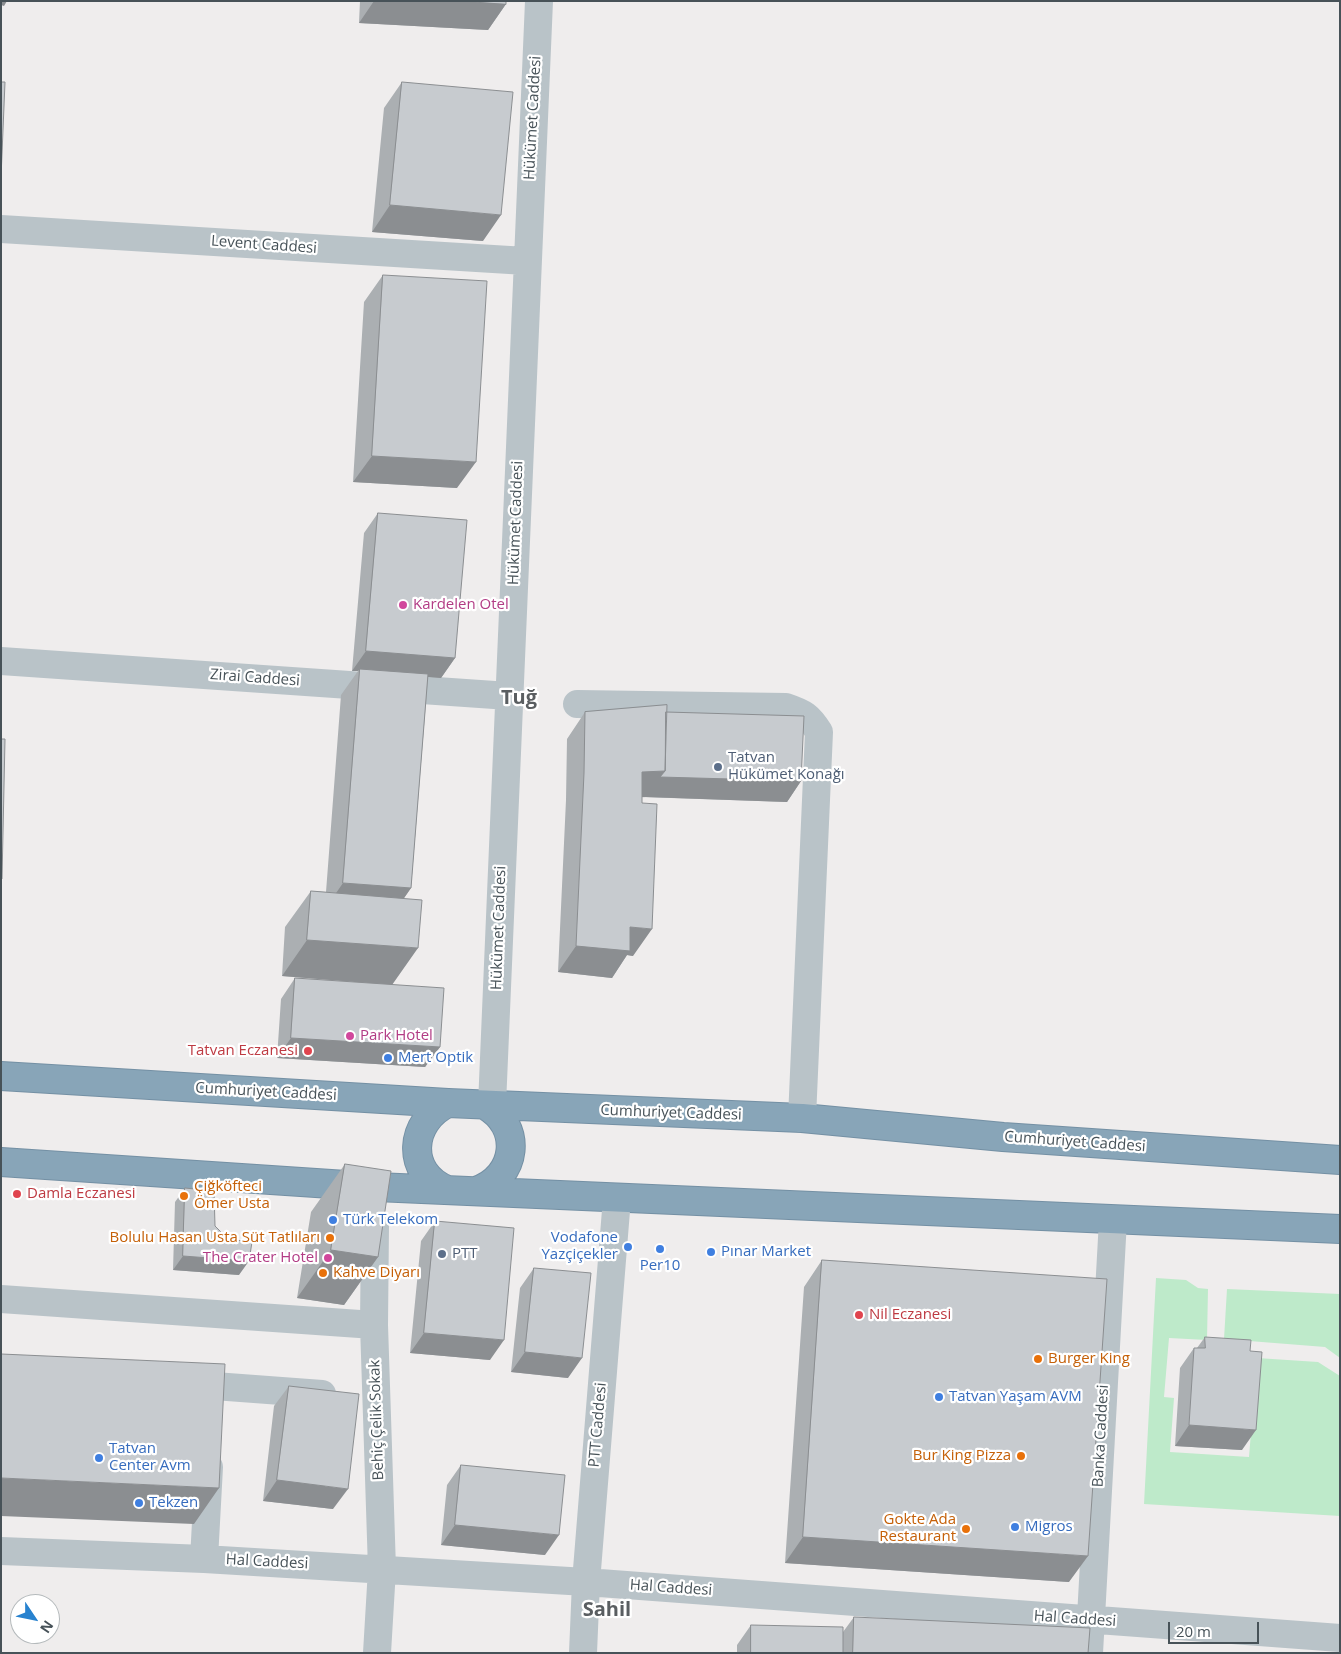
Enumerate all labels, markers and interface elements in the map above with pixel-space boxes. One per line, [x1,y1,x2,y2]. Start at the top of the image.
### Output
street label: Hükümet Caddesi [521,55,545,181]
street label: Levent Caddesi [210,232,318,258]
street label: Hükümet Caddesi [505,461,527,585]
place label: Kardelen Otel [413,596,509,614]
marker: Kardelen Otel [397,599,409,611]
street label: Zirai Caddesi [209,666,301,690]
district label: Tuğ [501,686,537,710]
place label: Tatvan Hükümet Konağı [728,749,845,784]
marker: Tatvan Hükümet Konağı [712,761,724,773]
street label: Hükümet Caddesi [488,866,510,990]
place label: Park Hotel [360,1027,433,1045]
marker: Park Hotel [344,1030,356,1042]
place label: Tatvan Eczanesi [188,1042,298,1060]
marker: Tatvan Eczanesi [302,1045,314,1057]
place label: Mert Optik [398,1049,473,1067]
marker: Mert Optik [382,1052,394,1064]
street label: Cumhuriyet Caddesi [195,1079,337,1105]
street label: Cumhuriyet Caddesi [600,1102,742,1124]
street label: Cumhuriyet Caddesi [1004,1128,1146,1156]
place label: Çiğköfteci Ömer Usta [194,1178,270,1213]
place label: Damla Eczanesi [27,1185,136,1203]
marker: Damla Eczanesi [11,1188,23,1200]
marker: Çiğköfteci Ömer Usta [178,1190,190,1202]
place label: Türk Telekom [343,1211,438,1229]
marker: Türk Telekom [327,1214,339,1226]
place label: Bolulu Hasan Usta Süt Tatlıları [110,1229,320,1247]
place label: Vodafone Yazçiçekler [541,1229,618,1264]
marker: Bolulu Hasan Usta Süt Tatlıları [324,1232,336,1244]
marker: Vodafone Yazçiçekler [622,1241,634,1253]
marker: Per10 [654,1243,666,1255]
place label: Pınar Market [721,1243,811,1261]
place label: PTT [452,1245,478,1263]
marker: Pınar Market [705,1246,717,1258]
marker: PTT [436,1248,448,1260]
place label: The Crater Hotel [203,1249,318,1267]
marker: The Crater Hotel [322,1252,334,1264]
place label: Per10 [640,1257,680,1275]
place label: Kahve Diyarı [333,1264,420,1282]
marker: Kahve Diyarı [317,1267,329,1279]
place label: Nil Eczanesi [869,1306,951,1324]
marker: Nil Eczanesi [853,1309,865,1321]
place label: Burger King [1048,1350,1130,1368]
marker: Burger King [1032,1353,1044,1365]
street label: Behiç Çelik Sokak [366,1359,388,1481]
street label: PTT Caddesi [585,1382,611,1468]
street label: Banka Caddesi [1089,1384,1113,1488]
place label: Tatvan Yaşam AVM [949,1388,1082,1406]
marker: Tatvan Yaşam AVM [933,1391,945,1403]
place label: Tatvan Center Avm [109,1440,191,1475]
place label: Bur King Pizza [913,1447,1011,1465]
marker: Bur King Pizza [1015,1450,1027,1462]
marker: Tatvan Center Avm [93,1452,105,1464]
place label: Tekzen [149,1494,198,1512]
marker: Tekzen [133,1497,145,1509]
place label: Gokte Ada Restaurant [879,1511,956,1546]
place label: Migros [1025,1518,1073,1536]
marker: Migros [1009,1521,1021,1533]
marker: Gokte Ada Restaurant [960,1523,972,1535]
street label: Hal Caddesi [225,1551,309,1573]
street label: Hal Caddesi [629,1576,713,1600]
north arrow [10,1594,60,1644]
district label: Sahil [583,1598,631,1622]
street label: Hal Caddesi [1033,1607,1117,1631]
scale bar [1171,1612,1262,1644]
text: N [36,1617,58,1637]
text: 20 m [1176,1621,1211,1641]

